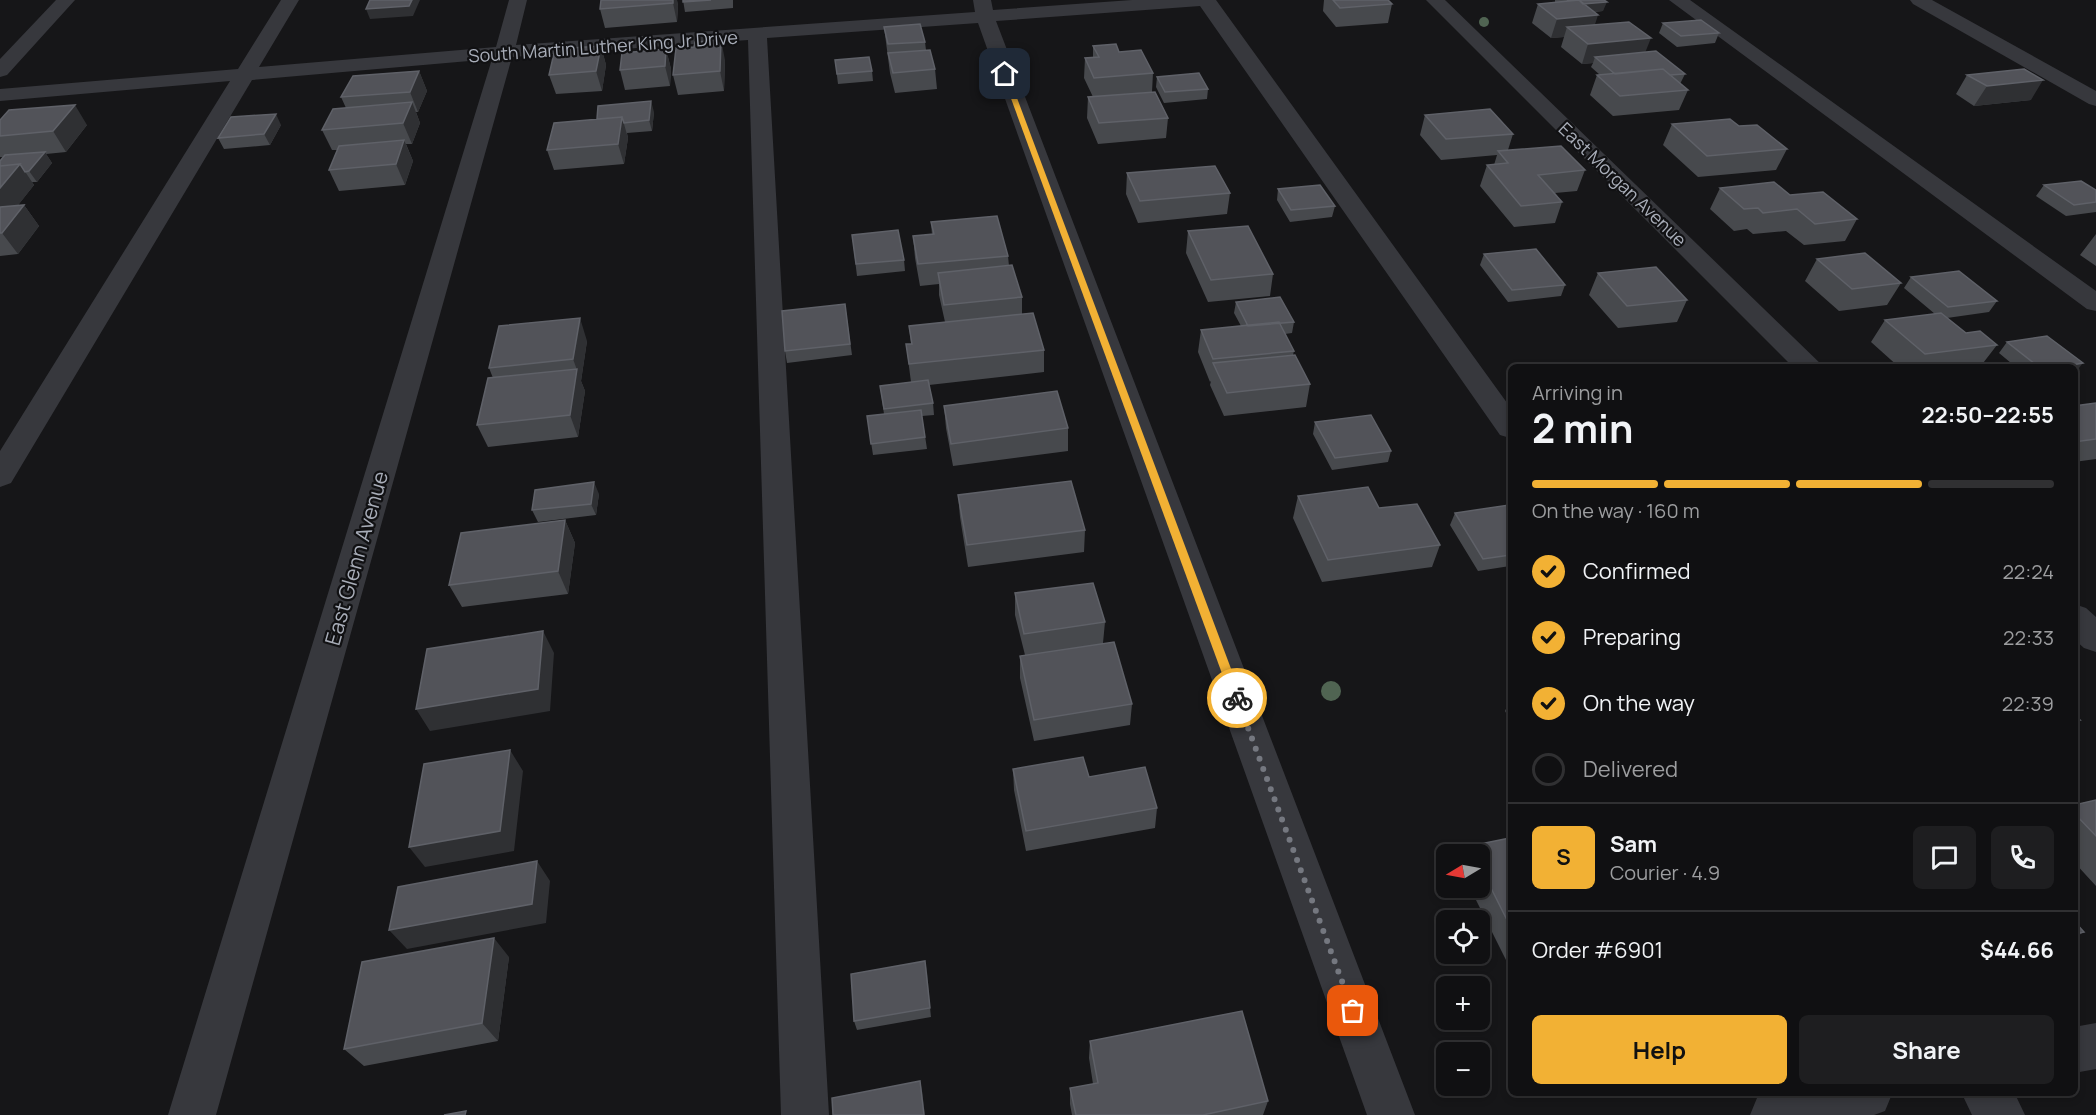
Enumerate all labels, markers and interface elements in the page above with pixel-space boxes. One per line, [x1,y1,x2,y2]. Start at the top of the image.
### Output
street label: South Martin Luther King Jr Drive [467,25,739,67]
pin [979,48,1030,99]
icon: home [988,57,1021,90]
street label: East Morgan Avenue [1554,117,1692,251]
text: Arriving in [1532,379,1623,406]
text: 22:50–22:55 [1921,400,2054,430]
text: 2 min [1532,401,1633,455]
street label: East Glenn Avenue [318,468,394,648]
text: On the way · 160 m [1532,497,1700,524]
icon: check [1532,555,1565,588]
text: Confirmed [1583,556,1691,586]
text: 22:24 [2002,558,2054,585]
icon: check [1532,621,1565,654]
text: Preparing [1583,622,1681,652]
text: 22:33 [2003,624,2054,651]
courier [1207,668,1267,728]
icon: bike [1221,682,1254,715]
icon: check [1532,687,1565,720]
text: On the way [1583,688,1695,718]
text: 22:39 [2002,690,2054,717]
text: Delivered [1583,754,1678,784]
button: chat [1913,826,1976,889]
button: phone [1991,826,2054,889]
text: Sam [1610,829,1657,859]
text: S [1556,842,1571,872]
north arrow [1436,844,1490,898]
map controls [1436,844,1490,1096]
text: Courier · 4.9 [1610,859,1720,886]
button: locate [1436,910,1490,964]
text: Order #6901 [1532,935,1663,965]
text: $44.66 [1980,935,2054,965]
button: + [1436,976,1490,1030]
pin [1327,985,1378,1036]
icon: bag [1336,994,1369,1027]
button: Help [1532,1015,1787,1084]
button: Share [1799,1015,2054,1084]
button: − [1436,1042,1490,1096]

